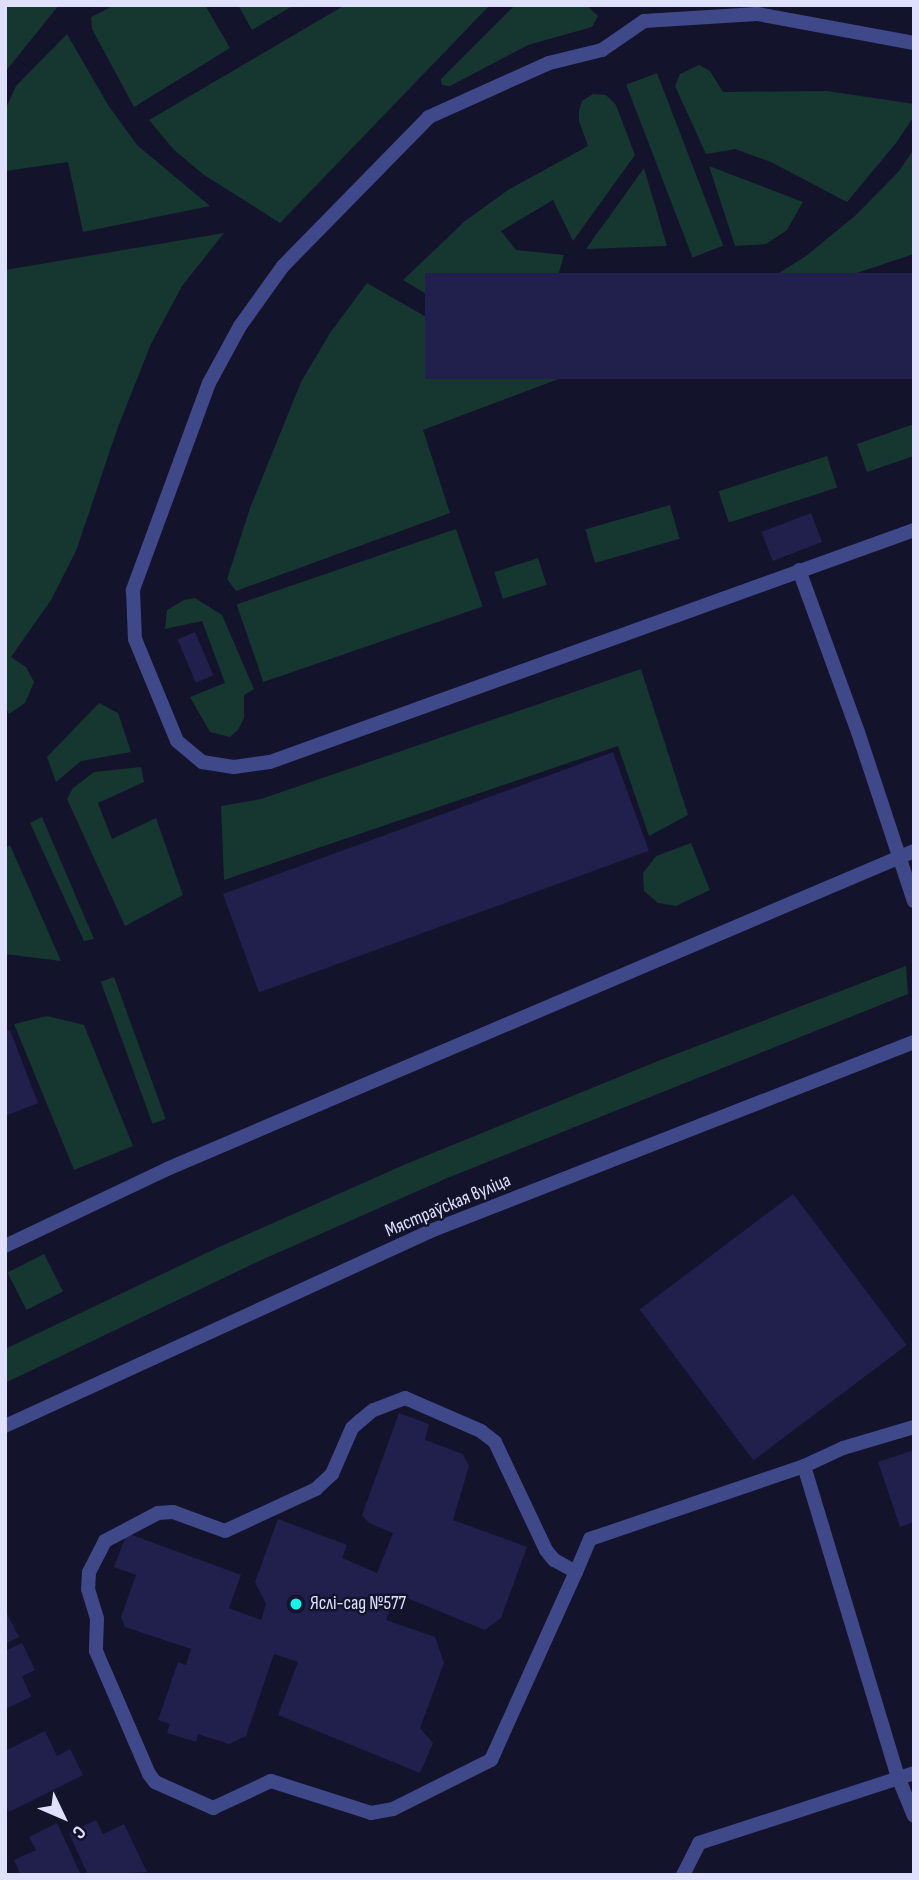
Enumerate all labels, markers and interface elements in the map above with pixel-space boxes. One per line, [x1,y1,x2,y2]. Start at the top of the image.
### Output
street label: Мястраўская вуліца [382,1169,514,1243]
place label: Яслі-сад №577 [310,1593,406,1615]
marker: Яслі-сад №577 [288,1596,304,1612]
north arrow [28,1782,98,1852]
text: С [67,1820,90,1843]

